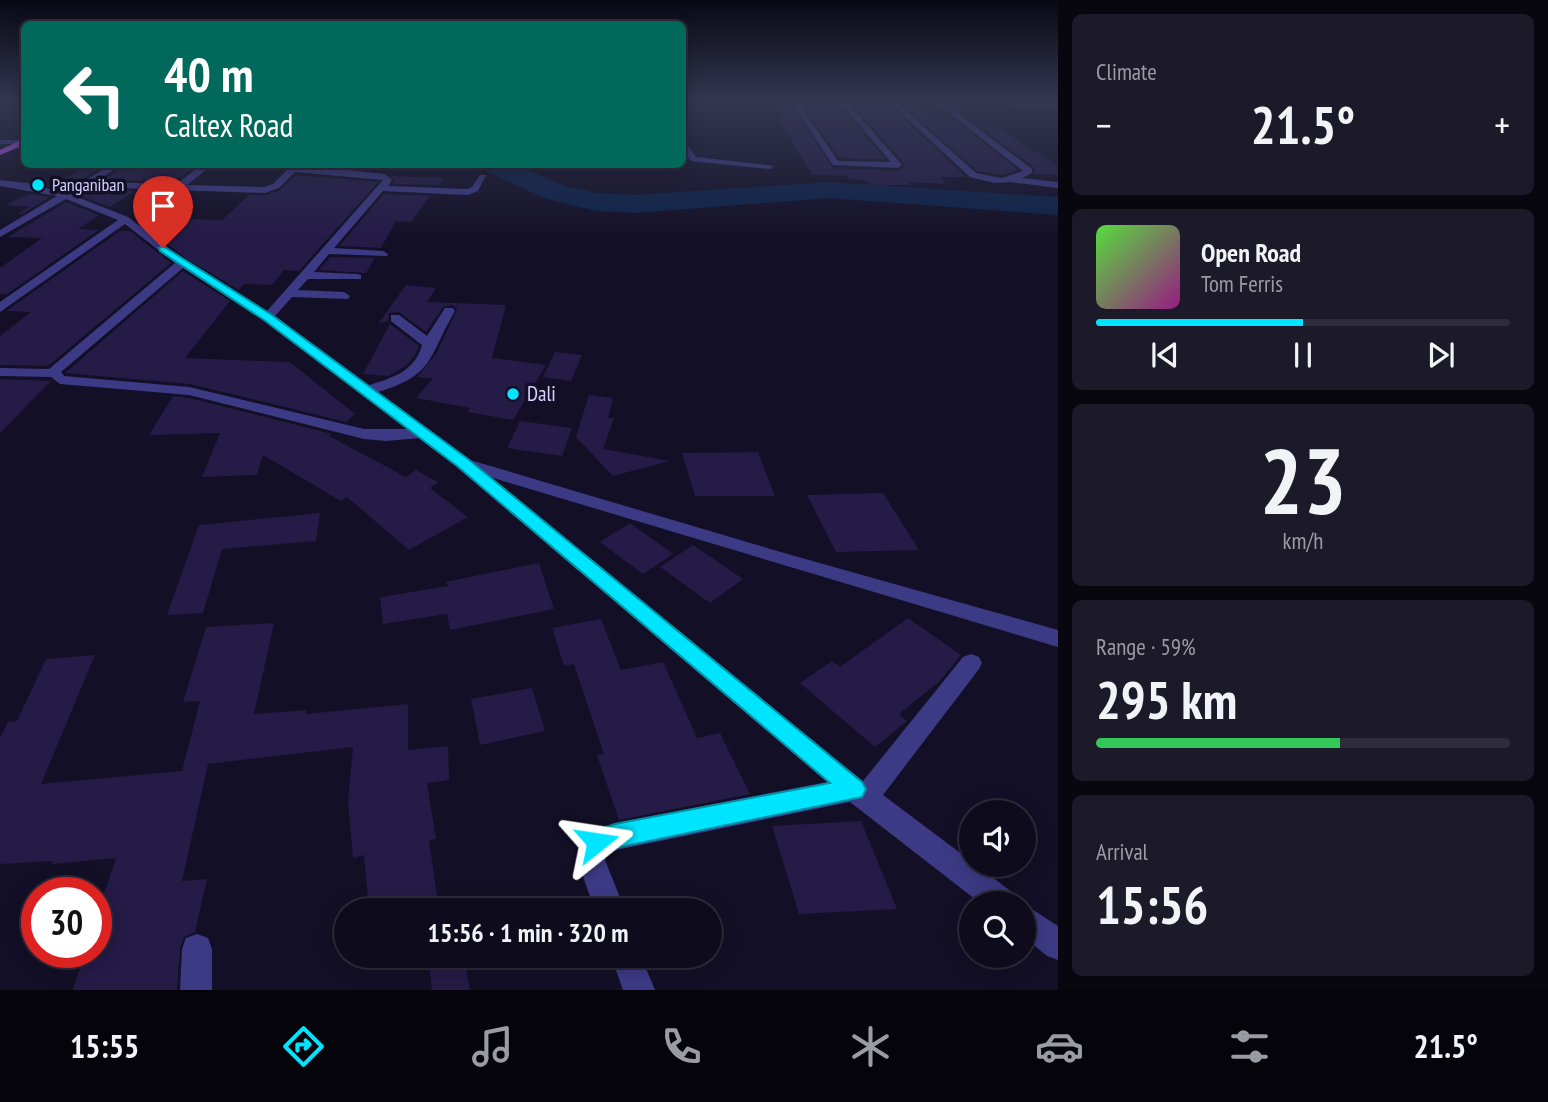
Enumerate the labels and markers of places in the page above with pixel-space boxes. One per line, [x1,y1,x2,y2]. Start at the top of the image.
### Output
place label: Panganiban [52,173,124,196]
pin [133,176,193,248]
marker: Panganiban [30,177,46,193]
place label: Dali [527,380,556,407]
marker: Dali [505,386,521,402]

